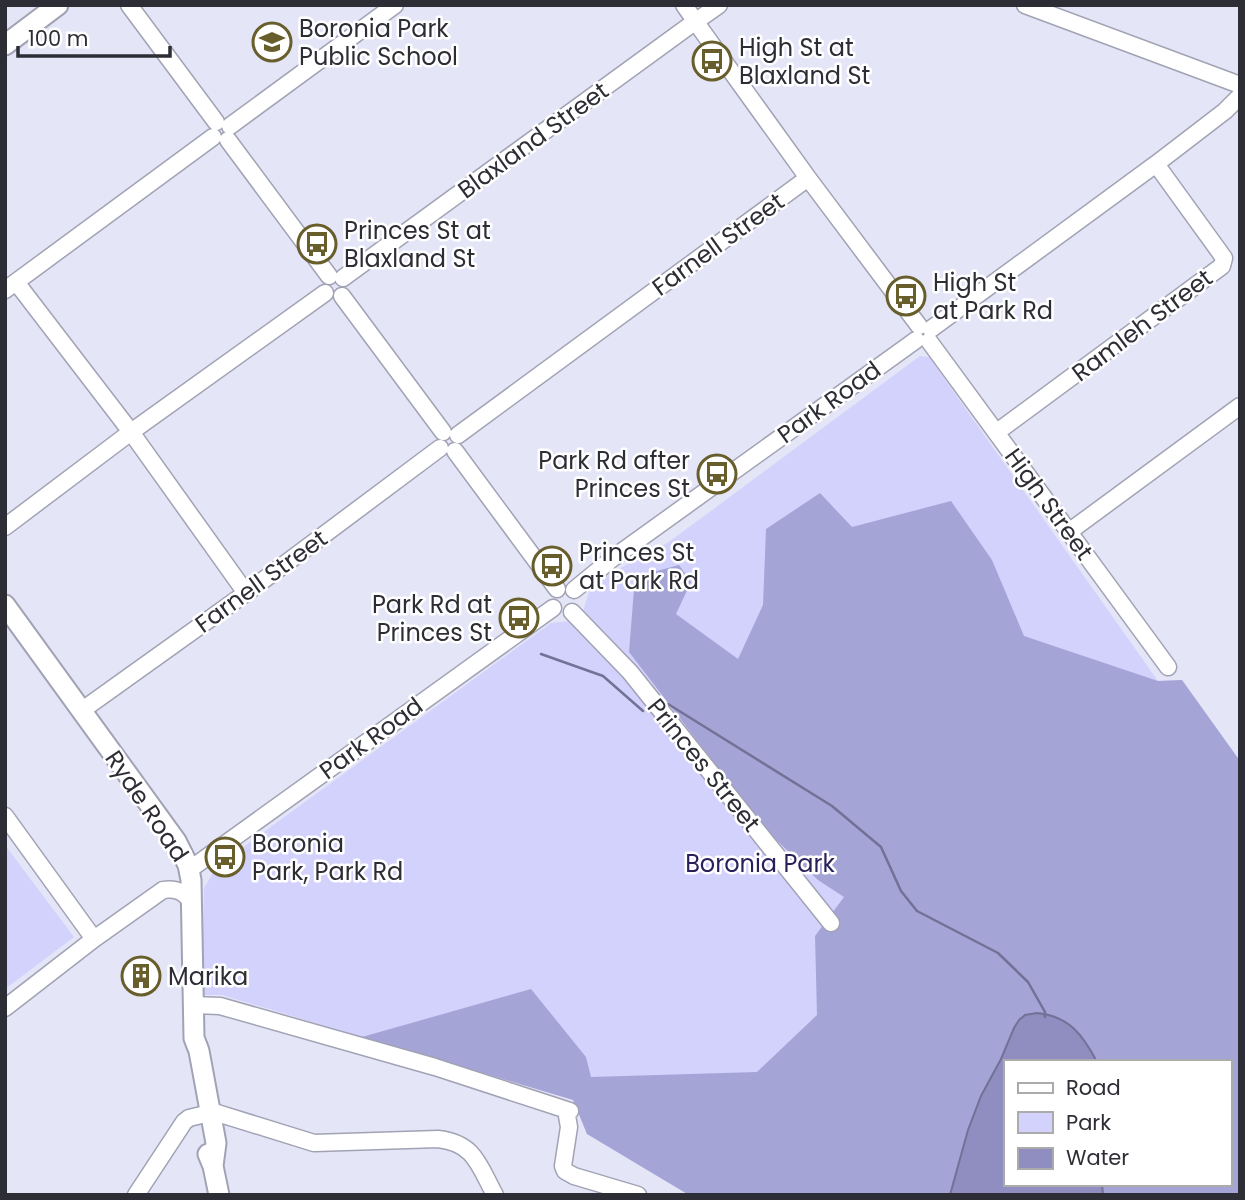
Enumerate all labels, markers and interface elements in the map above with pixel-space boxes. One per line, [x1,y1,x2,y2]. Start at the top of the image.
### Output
place label: Boronia Park Public School [299,12,458,73]
scale bar [18,14,170,58]
school or university icon: Boronia Park Public School [251,21,293,63]
text: 100 m [28,24,88,53]
place label: High St at Blaxland St [739,31,870,92]
bus stop icon: High St at Blaxland St [691,40,733,82]
street label: Blaxland Street [451,74,615,206]
street label: Farnell Street [645,185,791,303]
place label: Princes St at Blaxland St [344,214,491,275]
bus stop icon: Princes St at Blaxland St [296,223,338,265]
street label: Ramleh Street [1065,261,1219,389]
place label: High St at Park Rd [933,266,1053,327]
bus stop icon: High St at Park Rd [885,275,927,317]
street label: Park Road [771,353,887,451]
street label: High Street [997,441,1101,567]
place label: Park Rd after Princes St [538,444,690,505]
bus stop icon: Park Rd after Princes St [696,453,738,495]
street label: Farnell Street [188,522,334,640]
place label: Princes St at Park Rd [579,536,699,597]
bus stop icon: Princes St at Park Rd [531,545,573,587]
place label: Park Rd at Princes St [372,588,492,649]
bus stop icon: Park Rd at Princes St [498,597,540,639]
street label: Park Road [313,689,429,787]
street label: Princes Street [640,691,768,839]
street label: Ryde Road [98,744,196,868]
place label: Boronia Park, Park Rd [252,827,403,888]
bus stop icon: Boronia Park, Park Rd [204,836,246,878]
park label: Boronia Park [685,847,835,880]
building icon: Marika [120,955,162,997]
place label: Marika [168,960,248,993]
legend [1004,1060,1231,1186]
text: Road [1066,1073,1121,1102]
text: Park [1066,1108,1111,1137]
text: Water [1066,1143,1129,1172]

